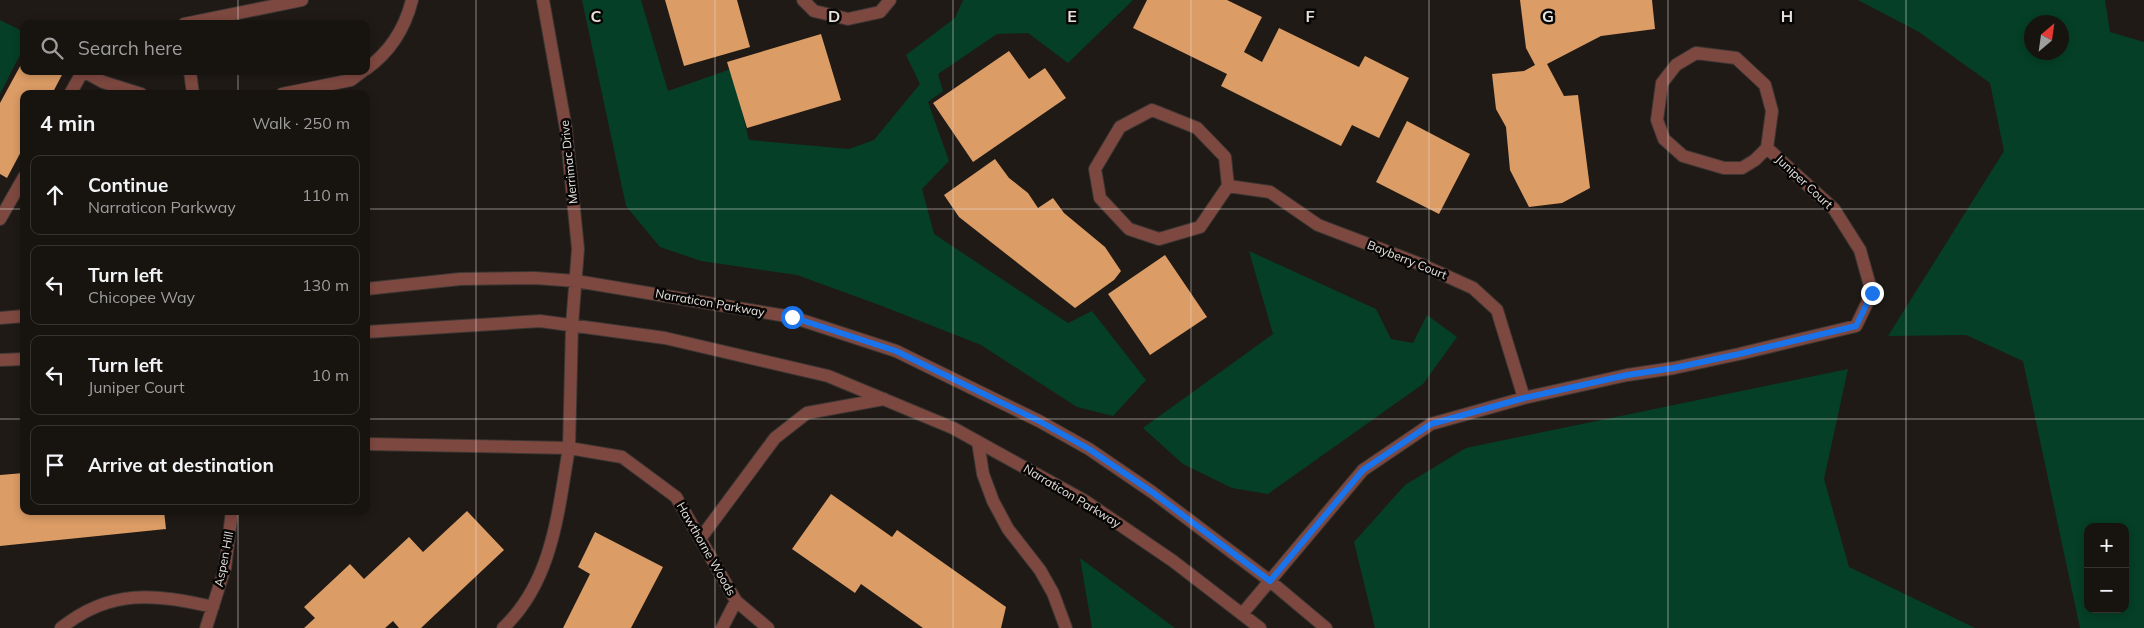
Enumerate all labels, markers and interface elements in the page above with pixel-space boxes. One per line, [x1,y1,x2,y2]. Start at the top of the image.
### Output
text: C [591,6,602,26]
text: D [828,6,840,26]
text: E [1067,6,1077,26]
text: F [1305,6,1315,26]
text: G [1542,6,1554,26]
text: H [1781,6,1793,26]
north arrow [2024,15,2069,60]
search box [20,20,370,75]
icon: search [38,34,66,62]
text: Search here [78,36,182,60]
text: 4 min [40,110,95,136]
text: Walk · 250 m [252,113,350,133]
street label: Merrimac Drive [557,119,580,205]
street label: Juniper Court [1773,151,1836,212]
text: Continue [88,173,168,197]
icon: ahead [41,181,69,209]
text: 110 m [302,185,349,205]
text: Narraticon Parkway [88,197,236,217]
street label: Bayberry Court [1365,237,1449,282]
text: Turn left [88,263,163,287]
icon: left [41,271,69,299]
text: 130 m [302,275,349,295]
route end [1861,282,1884,305]
street label: Narraticon Parkway [654,286,767,320]
text: Chicopee Way [88,287,195,307]
route start [781,306,804,329]
text: Turn left [88,353,163,377]
icon: left [41,361,69,389]
text: 10 m [312,365,349,385]
text: Juniper Court [88,377,185,397]
icon: arrive [41,451,69,479]
text: Arrive at destination [88,453,274,477]
street label: Narraticon Parkway [1021,461,1124,531]
street label: Hawthorne Woods [674,499,739,598]
map controls [2084,523,2129,613]
button: + [2084,523,2129,568]
street label: Aspen Hill [211,530,236,588]
button: − [2084,568,2129,613]

